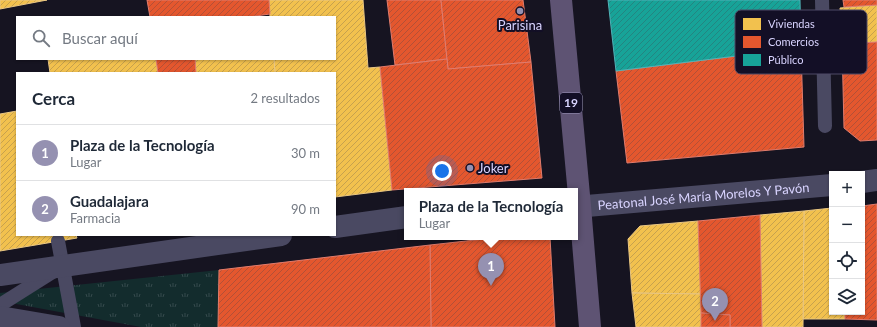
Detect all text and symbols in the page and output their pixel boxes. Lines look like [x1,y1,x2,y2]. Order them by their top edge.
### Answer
marker: Parisina [515,6,525,16]
legend [735,10,867,74]
search box [16,16,336,60]
place label: Parisina [498,17,542,33]
text: Viviendas [768,17,815,30]
icon: search [30,27,52,49]
text: Buscar aquí [62,29,138,47]
text: Comercios [768,35,819,48]
text: Público [768,53,803,66]
text: Cerca [32,88,75,109]
text: 2 resultados [250,90,320,106]
road number: 19 [560,93,582,113]
text: Plaza de la Tecnología [70,136,215,154]
text: 1 [41,145,49,161]
text: 30 m [291,145,320,161]
text: Lugar [70,154,102,170]
place label: Joker [478,160,509,176]
your location [432,161,452,181]
marker: Joker [465,163,475,173]
map controls [829,171,865,315]
button: + [829,171,865,207]
street label: Peatonal José María Morelos Y Pavón [597,179,810,213]
popup [404,188,578,240]
text: Guadalajara [70,192,149,210]
text: Plaza de la Tecnología [419,197,563,215]
text: 2 [41,201,49,217]
text: 90 m [291,201,320,217]
button: − [829,207,865,243]
text: Farmacia [70,210,121,226]
text: Lugar [419,215,450,231]
button: locate [829,243,865,279]
pin: 1 [478,253,504,286]
button: layers [829,279,865,315]
pin: 2 [702,288,728,321]

